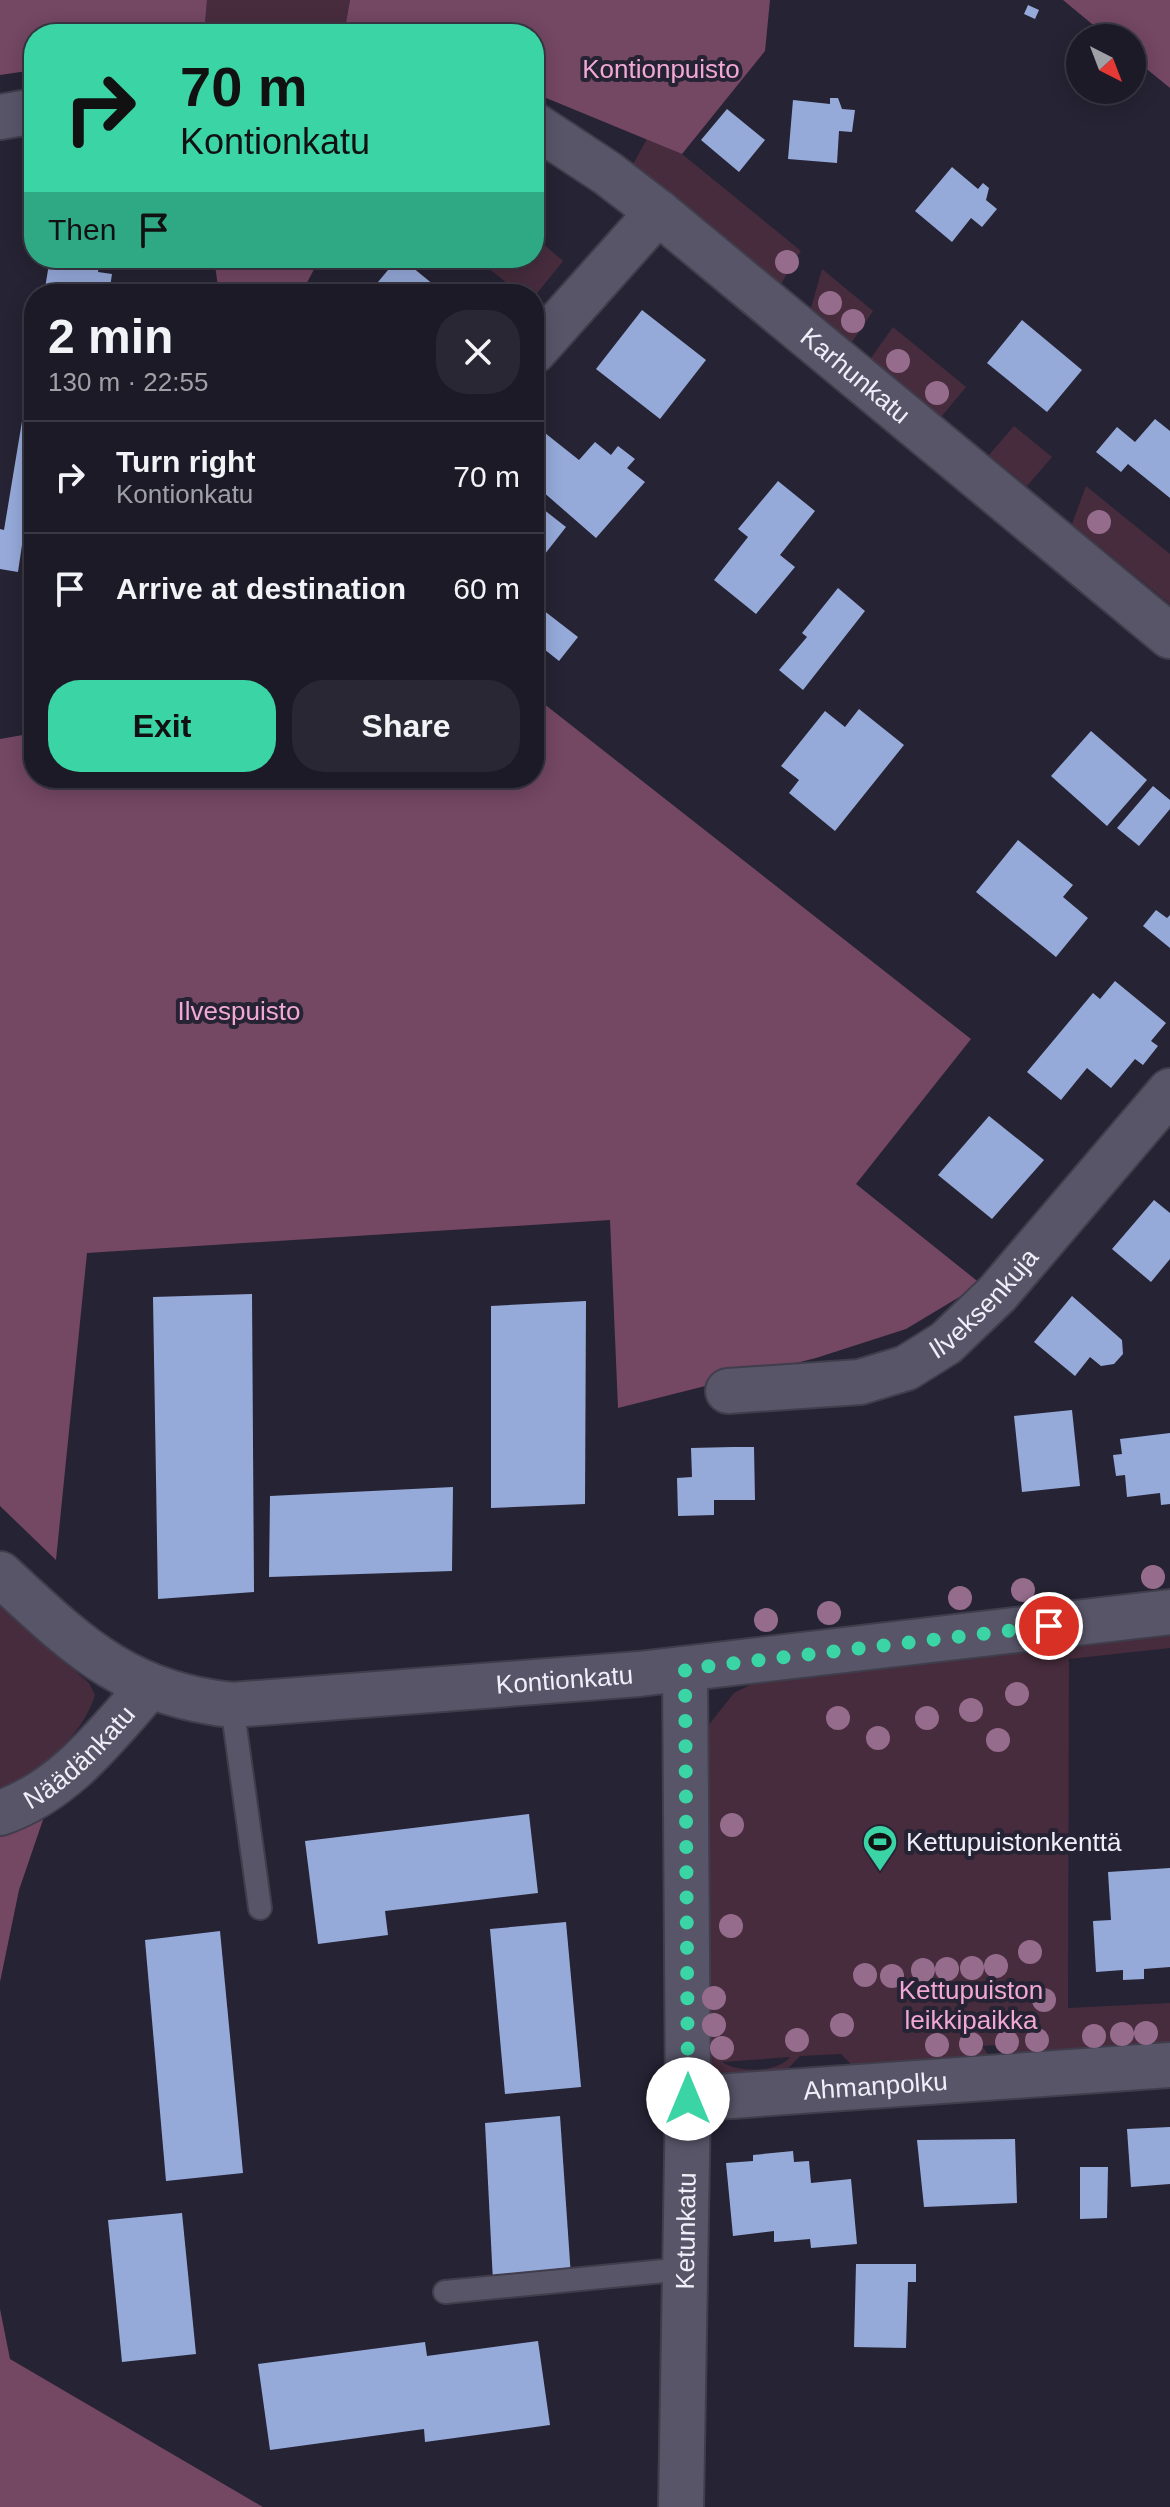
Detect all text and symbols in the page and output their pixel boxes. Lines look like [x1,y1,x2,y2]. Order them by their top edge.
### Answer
north arrow [1066,24,1146,104]
map controls [1066,24,1146,104]
park label: Kontionpuisto [582,54,740,84]
text: 70 m [180,55,308,118]
icon: right [48,56,152,160]
text: Kontionkatu [180,121,370,162]
icon: arrive [132,208,176,252]
text: Then [48,213,116,246]
text: 2 min [48,310,173,363]
button: close [436,310,520,394]
street label: Karhunkatu [795,322,916,430]
text: 130 m · 22:55 [48,367,208,397]
text: Turn right [116,445,255,478]
icon: right [48,455,92,499]
text: 70 m [453,460,520,493]
text: Kontionkatu [116,479,253,509]
icon: arrive [48,567,92,611]
text: Arrive at destination [116,572,406,605]
text: 60 m [453,572,520,605]
button: Exit [48,680,276,772]
button: Share [292,680,520,772]
park label: Ilvespuisto [178,996,300,1026]
street label: Ilveksenkuja [924,1242,1045,1365]
pin [1015,1592,1083,1660]
icon: arrive [1027,1604,1071,1648]
street label: Kontionkatu [495,1660,634,1700]
street label: Näädänkatu [18,1699,141,1815]
sports icon: Kettupuistonkenttä [861,1823,899,1873]
place label: Kettupuistonkenttä [906,1827,1122,1857]
park label: Kettupuiston leikkipaikka [899,1975,1043,2035]
position arrow [646,2057,730,2141]
street label: Ahmanpolku [802,2066,949,2106]
street label: Ketunkatu [670,2172,702,2290]

